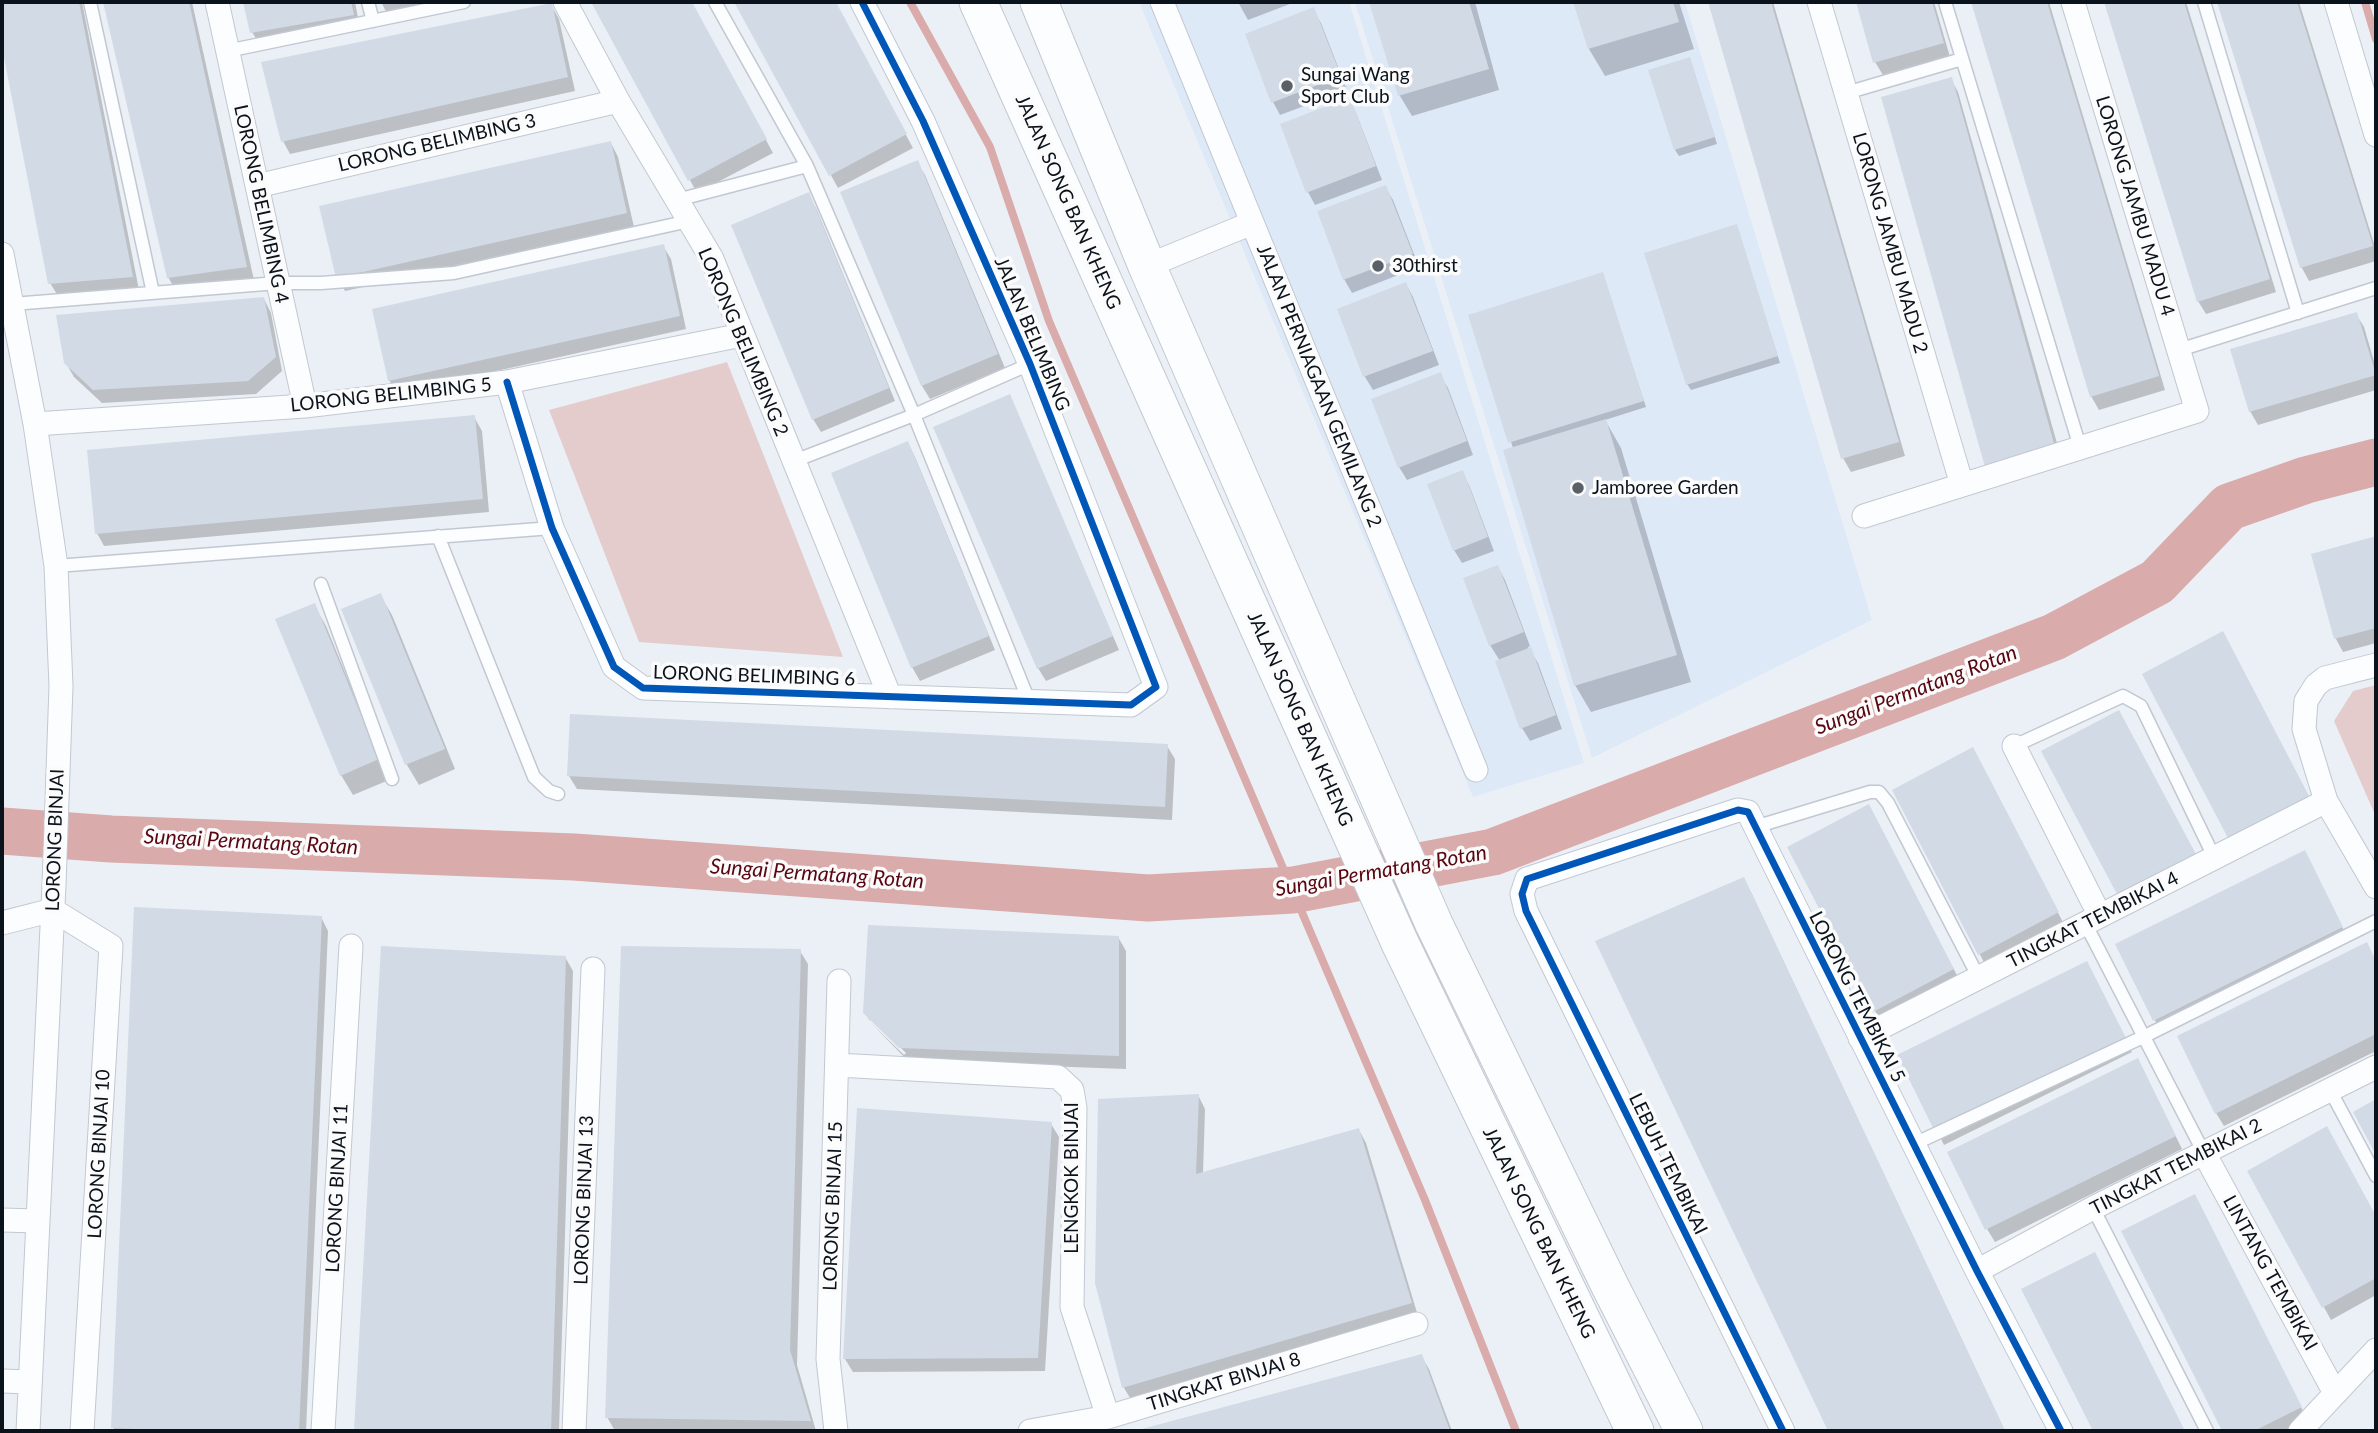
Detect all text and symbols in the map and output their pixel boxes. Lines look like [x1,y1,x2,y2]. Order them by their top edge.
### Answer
place label: Sungai Wang Sport Club [1301,64,1410,108]
marker: Sungai Wang Sport Club [1279,78,1295,94]
street label: JALAN SONG BAN KHENG [1010,91,1126,313]
street label: LORONG JAMBU MADU 4 [2091,93,2179,319]
street label: LORONG BELIMBING 4 [229,103,293,305]
street label: LORONG BELIMBING 3 [336,109,538,177]
street label: LORONG JAMBU MADU 2 [1848,130,1932,356]
street label: JALAN PERNIAGAAN GEMILANG 2 [1252,241,1386,531]
street label: LORONG BELIMBING 2 [693,244,793,440]
street label: JALAN BELIMBING [989,254,1075,414]
place label: 30thirst [1392,255,1458,277]
marker: 30thirst [1370,258,1386,274]
street label: LORONG BELIMBING 5 [289,373,493,417]
place label: Jamboree Garden [1592,477,1739,499]
marker: Jamboree Garden [1570,480,1586,496]
street label: JALAN SONG BAN KHENG [1242,608,1358,830]
water label: Sungai Permatang Rotan [1811,640,2021,740]
street label: LORONG BELIMBING 6 [652,661,856,691]
street label: LORONG BINJAI [41,768,69,912]
water label: Sungai Permatang Rotan [143,824,359,860]
water label: Sungai Permatang Rotan [1273,840,1489,902]
water label: Sungai Permatang Rotan [709,854,925,894]
street label: TINGKAT TEMBIKAI 4 [2004,867,2182,973]
street label: LORONG TEMBIKAI 5 [1804,908,1910,1086]
street label: LORONG BINJAI 10 [83,1069,115,1239]
street label: LEBUH TEMBIKAI [1624,1090,1712,1238]
street label: LENGKOK BINJAI [1061,1102,1083,1254]
street label: LORONG BINJAI 11 [321,1103,353,1273]
street label: TINGKAT TEMBIKAI 2 [2087,1114,2265,1220]
street label: LORONG BINJAI 13 [570,1115,598,1285]
street label: LORONG BINJAI 15 [819,1121,847,1291]
street label: JALAN SONG BAN KHENG [1478,1124,1600,1342]
street label: LINTANG TEMBIKAI [2218,1191,2322,1355]
street label: TINGKAT BINJAI 8 [1145,1348,1303,1416]

